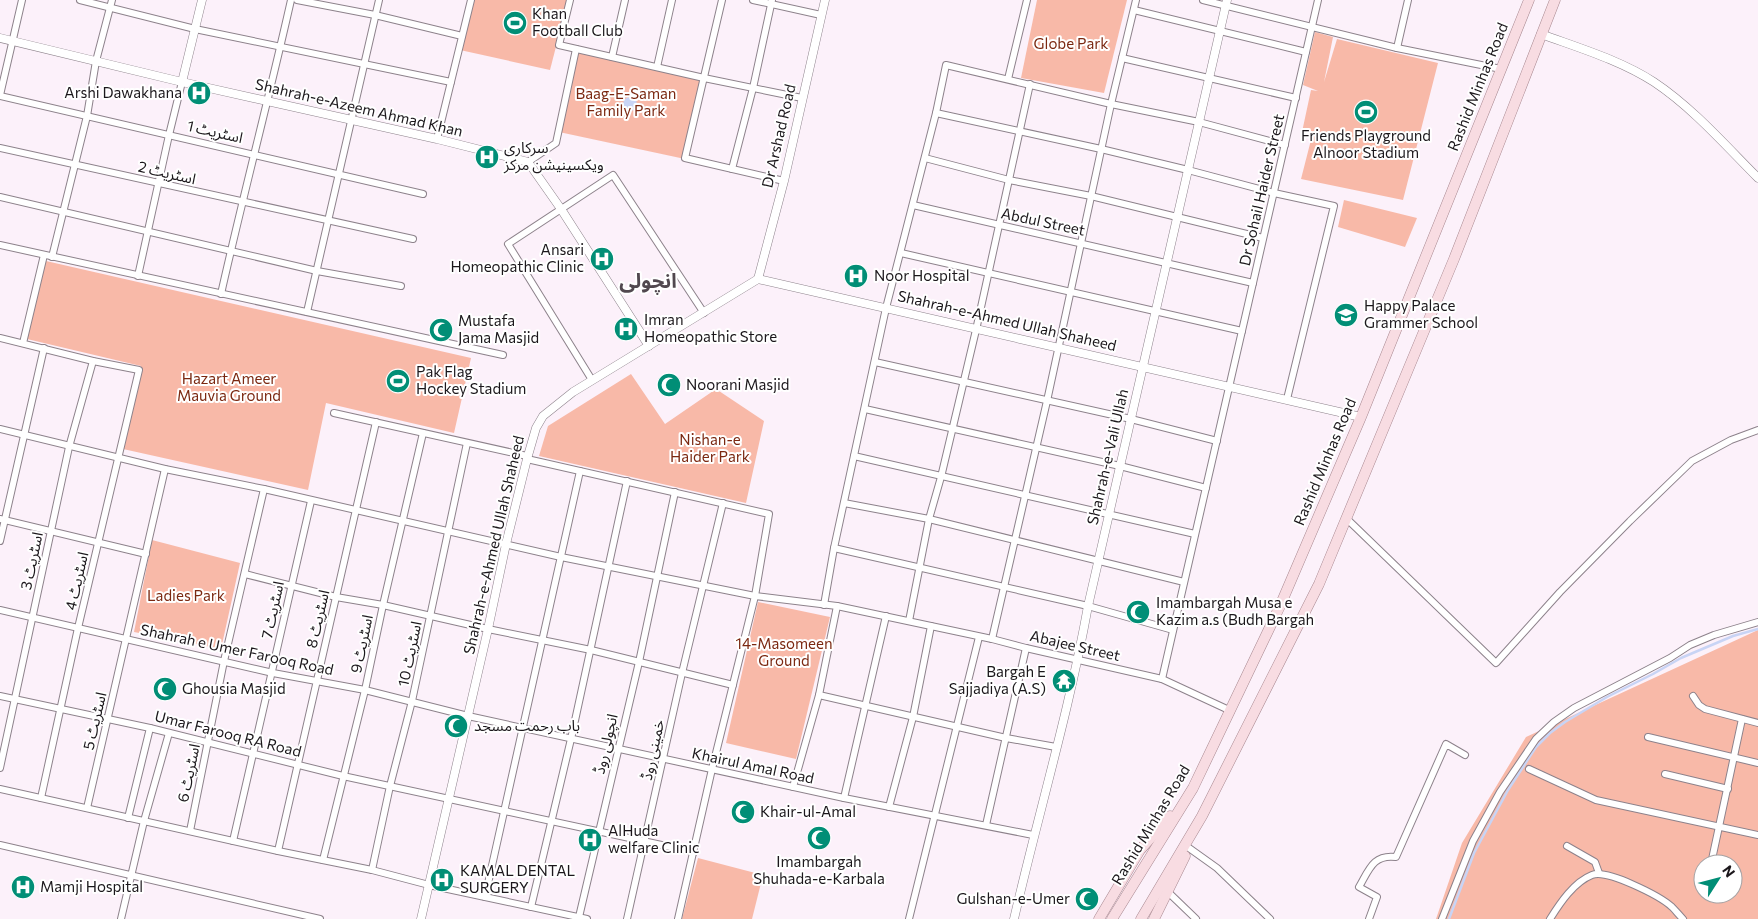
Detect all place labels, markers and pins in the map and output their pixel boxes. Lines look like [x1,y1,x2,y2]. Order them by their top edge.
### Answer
place label: Khan Football Club [532,4,623,39]
sports icon: Khan Football Club [502,10,528,36]
hospital icon: Arshi Dawakhana [186,80,212,106]
place label: Arshi Dawakhana [64,83,182,101]
sports icon: Friends Playground Alnoor Stadium [1353,99,1379,125]
place label: Friends Playground Alnoor Stadium [1301,126,1431,161]
place label: سرکاری ویکسینیشن مرکز [503,138,604,174]
hospital icon: سرکاری ویکسینیشن مرکز [474,144,500,170]
place label: Ansari Homeopathic Clinic [450,240,584,275]
hospital icon: Ansari Homeopathic Clinic [589,246,615,272]
hospital icon: Noor Hospital [843,263,869,289]
place label: Noor Hospital [874,266,970,284]
place label: Happy Palace Grammer School [1364,296,1478,331]
school or university icon: Happy Palace Grammer School [1333,302,1359,328]
place label: Imran Homeopathic Store [644,310,777,345]
place label: Mustafa Jama Masjid [458,311,539,346]
hospital icon: Imran Homeopathic Store [613,316,639,342]
mosque icon: Mustafa Jama Masjid [428,317,454,343]
place label: Pak Flag Hockey Stadium [416,362,526,397]
sports icon: Pak Flag Hockey Stadium [385,368,411,394]
mosque icon: Noorani Masjid [656,372,682,398]
place label: Noorani Masjid [686,375,789,393]
place label: Imambargah Musa e Kazim a.s (Budh Bargah [1156,593,1314,628]
mosque icon: Imambargah Musa e Kazim a.s (Budh Bargah [1125,599,1151,625]
place label: Bargah E Sajjadiya (A.S) [949,662,1046,697]
temple icon: Bargah E Sajjadiya (A.S) [1051,668,1077,694]
mosque icon: Ghousia Masjid [152,676,178,702]
place label: Ghousia Masjid [182,679,286,697]
mosque icon: باب رحمت مسجد [443,713,469,739]
place label: باب رحمت مسجد [474,716,580,735]
mosque icon: Khair-ul-Amal [730,799,756,825]
place label: Khair-ul-Amal [760,802,856,820]
place label: AlHuda welfare Clinic [608,821,699,856]
mosque icon: Imambargah Shuhada-e-Karbala [806,825,832,851]
hospital icon: AlHuda welfare Clinic [577,827,603,853]
place label: Imambargah Shuhada-e-Karbala [753,852,885,887]
place label: KAMAL DENTAL SURGERY [460,861,576,896]
hospital icon: KAMAL DENTAL SURGERY [429,867,455,893]
hospital icon: Mamji Hospital [10,874,36,900]
place label: Mamji Hospital [40,877,143,895]
mosque icon: Gulshan-e-Umer [1074,886,1100,912]
place label: Gulshan-e-Umer [956,889,1070,907]

